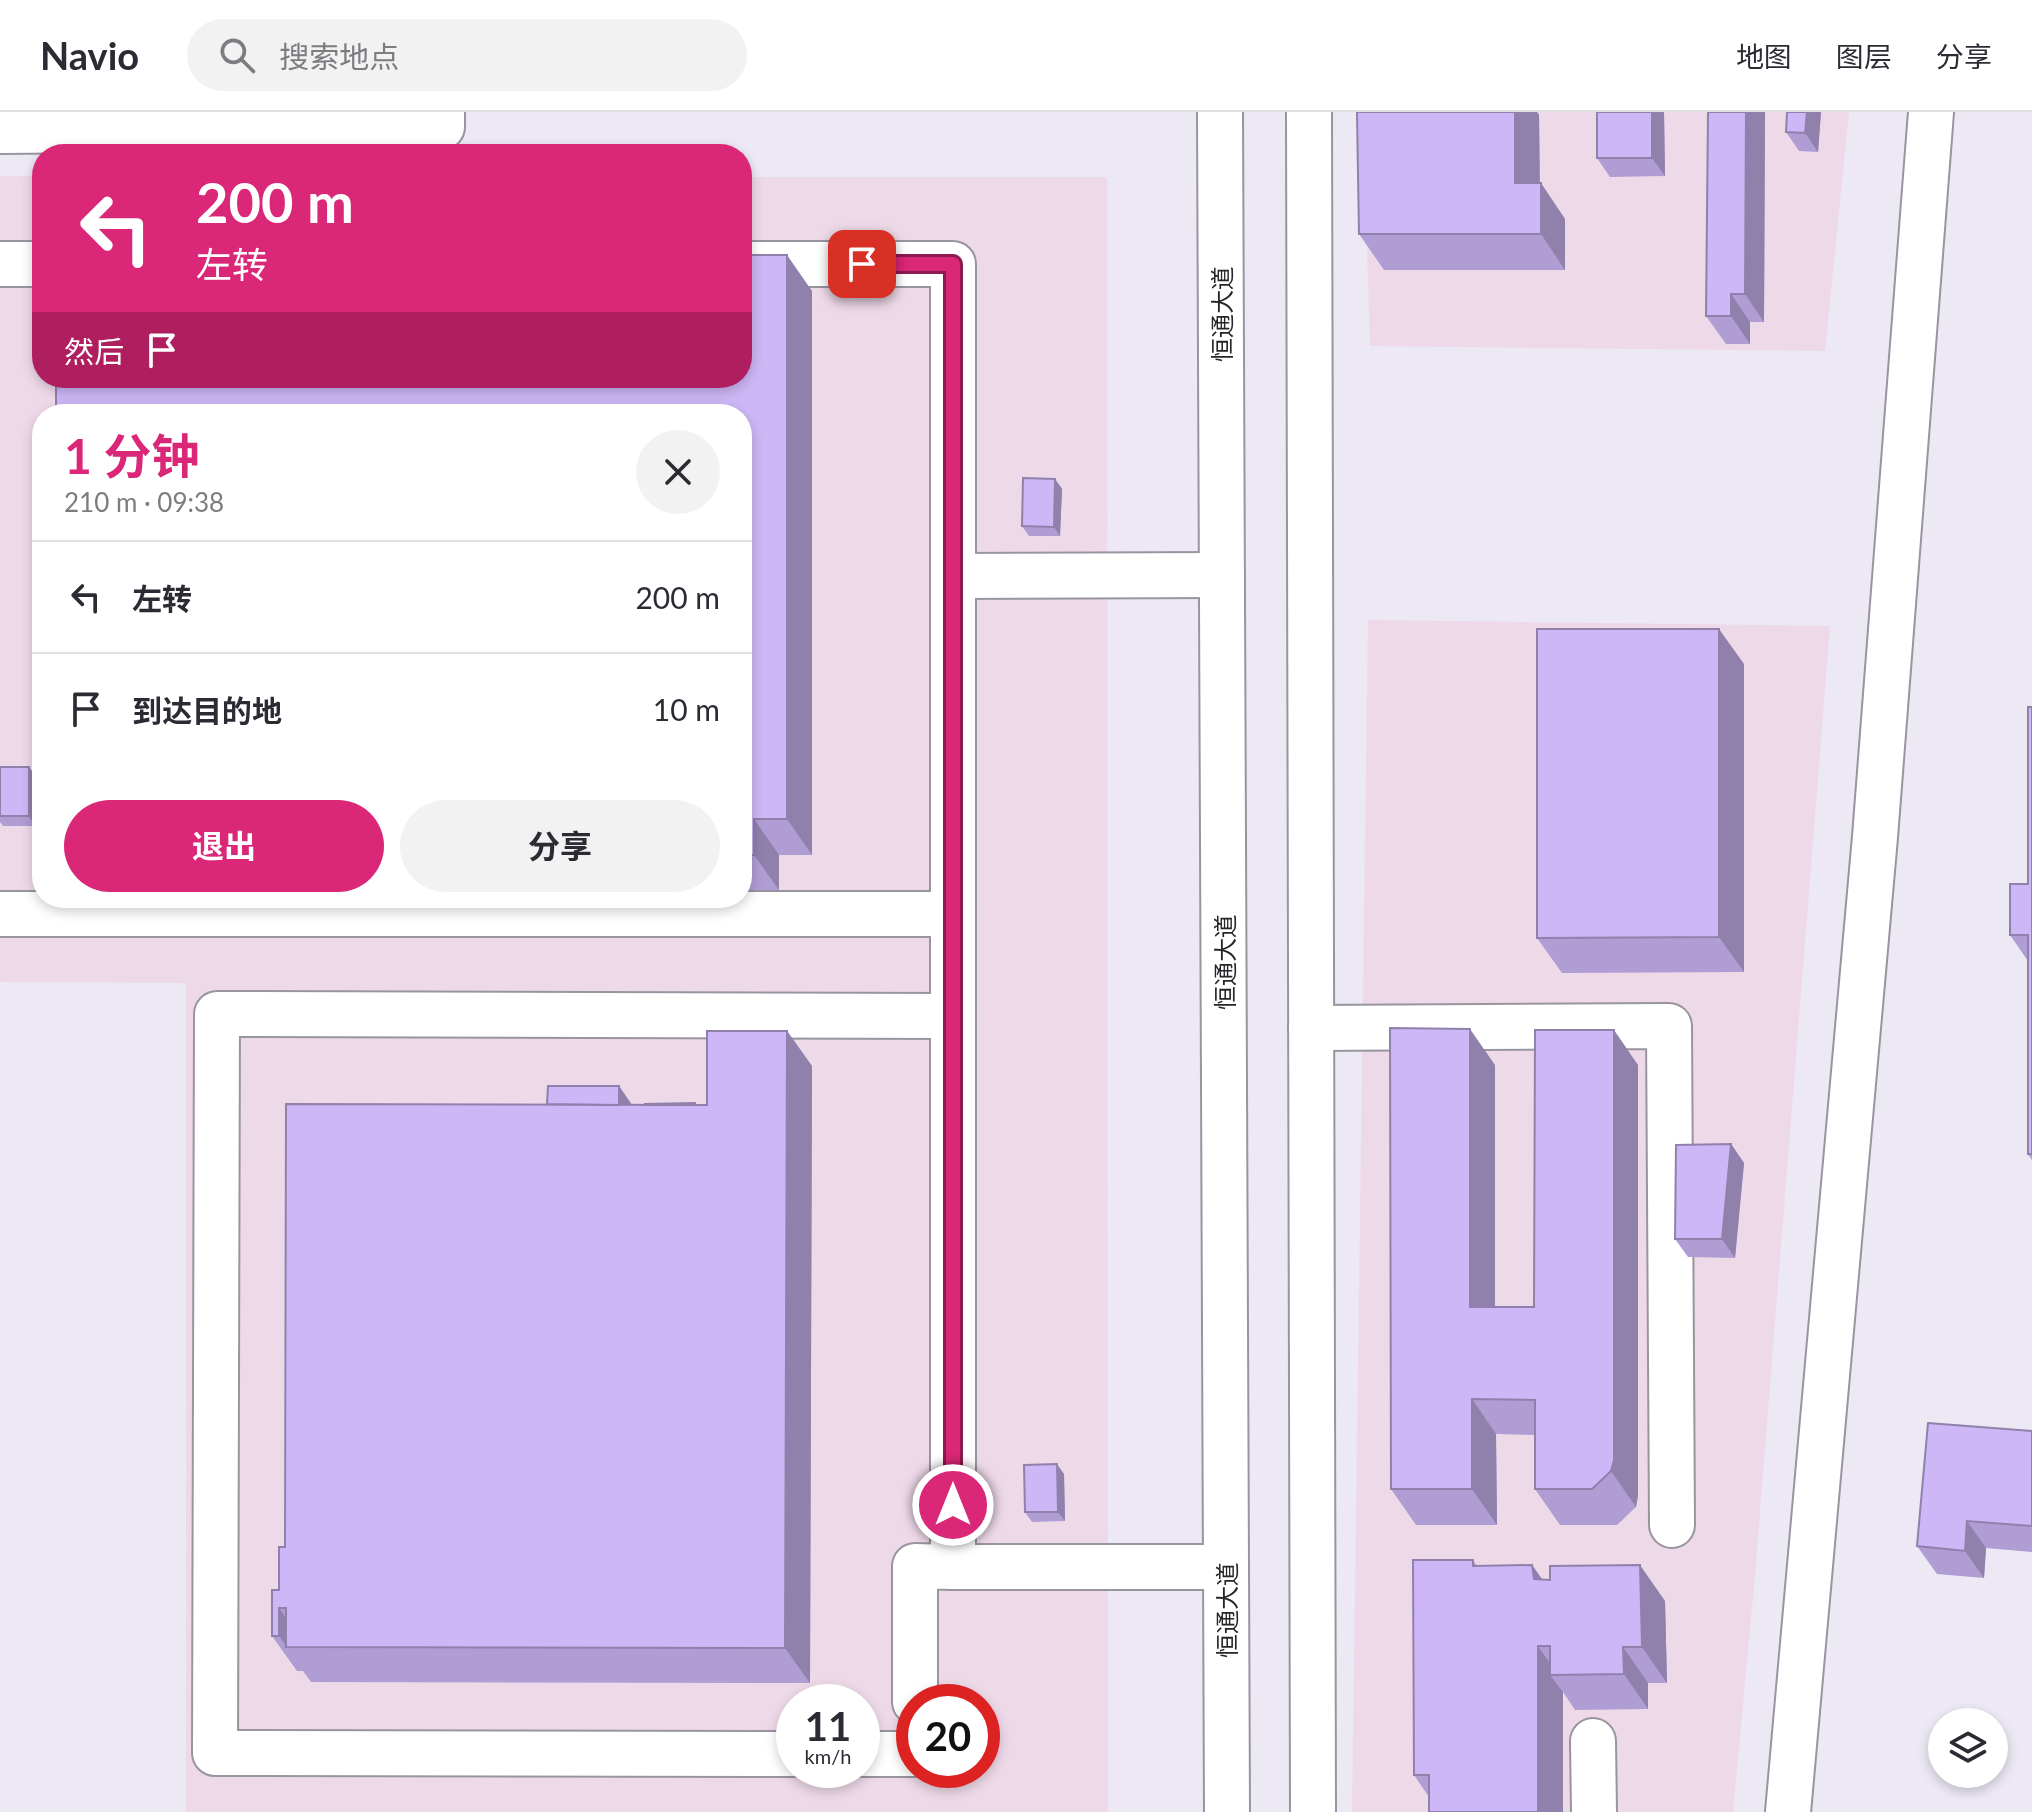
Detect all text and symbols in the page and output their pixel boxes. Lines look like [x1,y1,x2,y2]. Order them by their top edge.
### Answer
search box [187,19,747,91]
text: Navio [40,32,139,78]
icon: search [215,33,259,77]
text: 搜索地点 [279,38,399,74]
text: 地图 [1736,39,1792,73]
text: 图层 [1836,39,1892,73]
text: 分享 [1936,39,1992,73]
text: 200 m [196,168,354,235]
icon: left [64,176,168,280]
pin [828,230,896,298]
text: 左转 [196,242,268,286]
icon: arrive [840,242,884,286]
street label: 恒通大道 [1207,266,1236,362]
icon: arrive [140,328,184,372]
text: 然后 [64,333,124,369]
text: 1 分钟 [64,427,200,484]
button: close [636,430,720,514]
text: 210 m · 09:38 [64,486,224,518]
icon: left [64,575,108,619]
text: 200 m [635,579,720,615]
text: 左转 [132,580,192,616]
icon: arrive [64,687,108,731]
text: 10 m [653,691,720,727]
text: 到达目的地 [132,692,282,728]
button: 退出 [64,800,384,892]
button: 分享 [400,800,720,892]
street label: 恒通大道 [1210,914,1239,1010]
position arrow [911,1463,995,1547]
street label: 恒通大道 [1212,1562,1241,1658]
speed limit sign: 20 [896,1684,1000,1788]
text: 11 [805,1702,851,1750]
map controls [1928,1708,2008,1788]
button: layers [1928,1708,2008,1788]
text: km/h [805,1744,851,1768]

